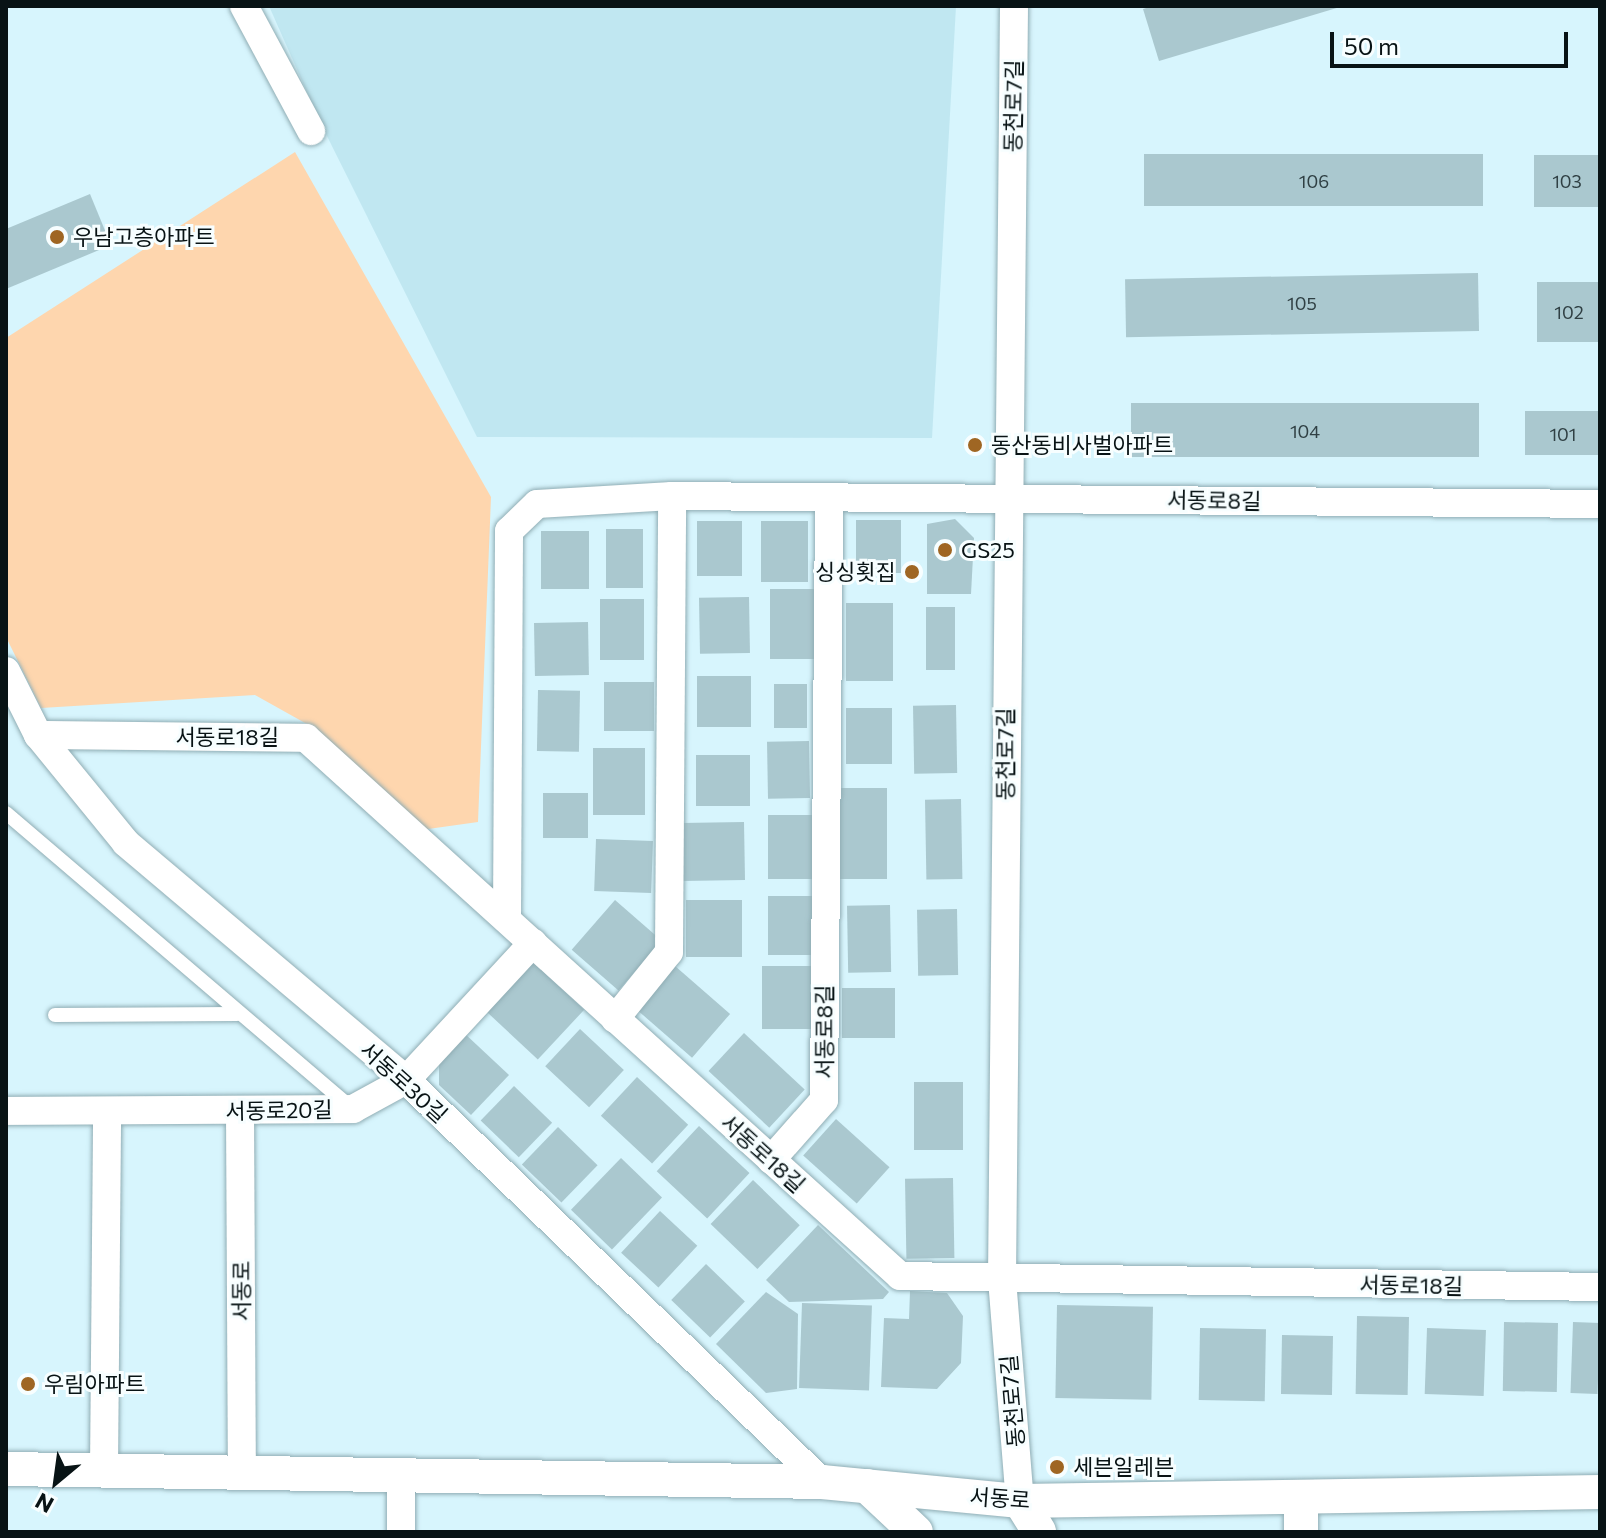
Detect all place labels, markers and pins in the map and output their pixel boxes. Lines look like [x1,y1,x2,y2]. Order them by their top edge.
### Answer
place label: 우남고층아파트 [73,224,215,250]
marker: 우남고층아파트 [48,228,66,246]
place label: 동산동비사벌아파트 [991,432,1173,458]
marker: 동산동비사벌아파트 [966,436,984,454]
place label: GS25 [961,537,1015,563]
marker: GS25 [936,541,954,559]
place label: 싱싱횟집 [815,559,896,585]
marker: 싱싱횟집 [903,563,921,581]
place label: 우림아파트 [44,1371,145,1397]
marker: 우림아파트 [19,1375,37,1393]
place label: 세븐일레븐 [1073,1454,1174,1480]
marker: 세븐일레븐 [1048,1458,1066,1476]

